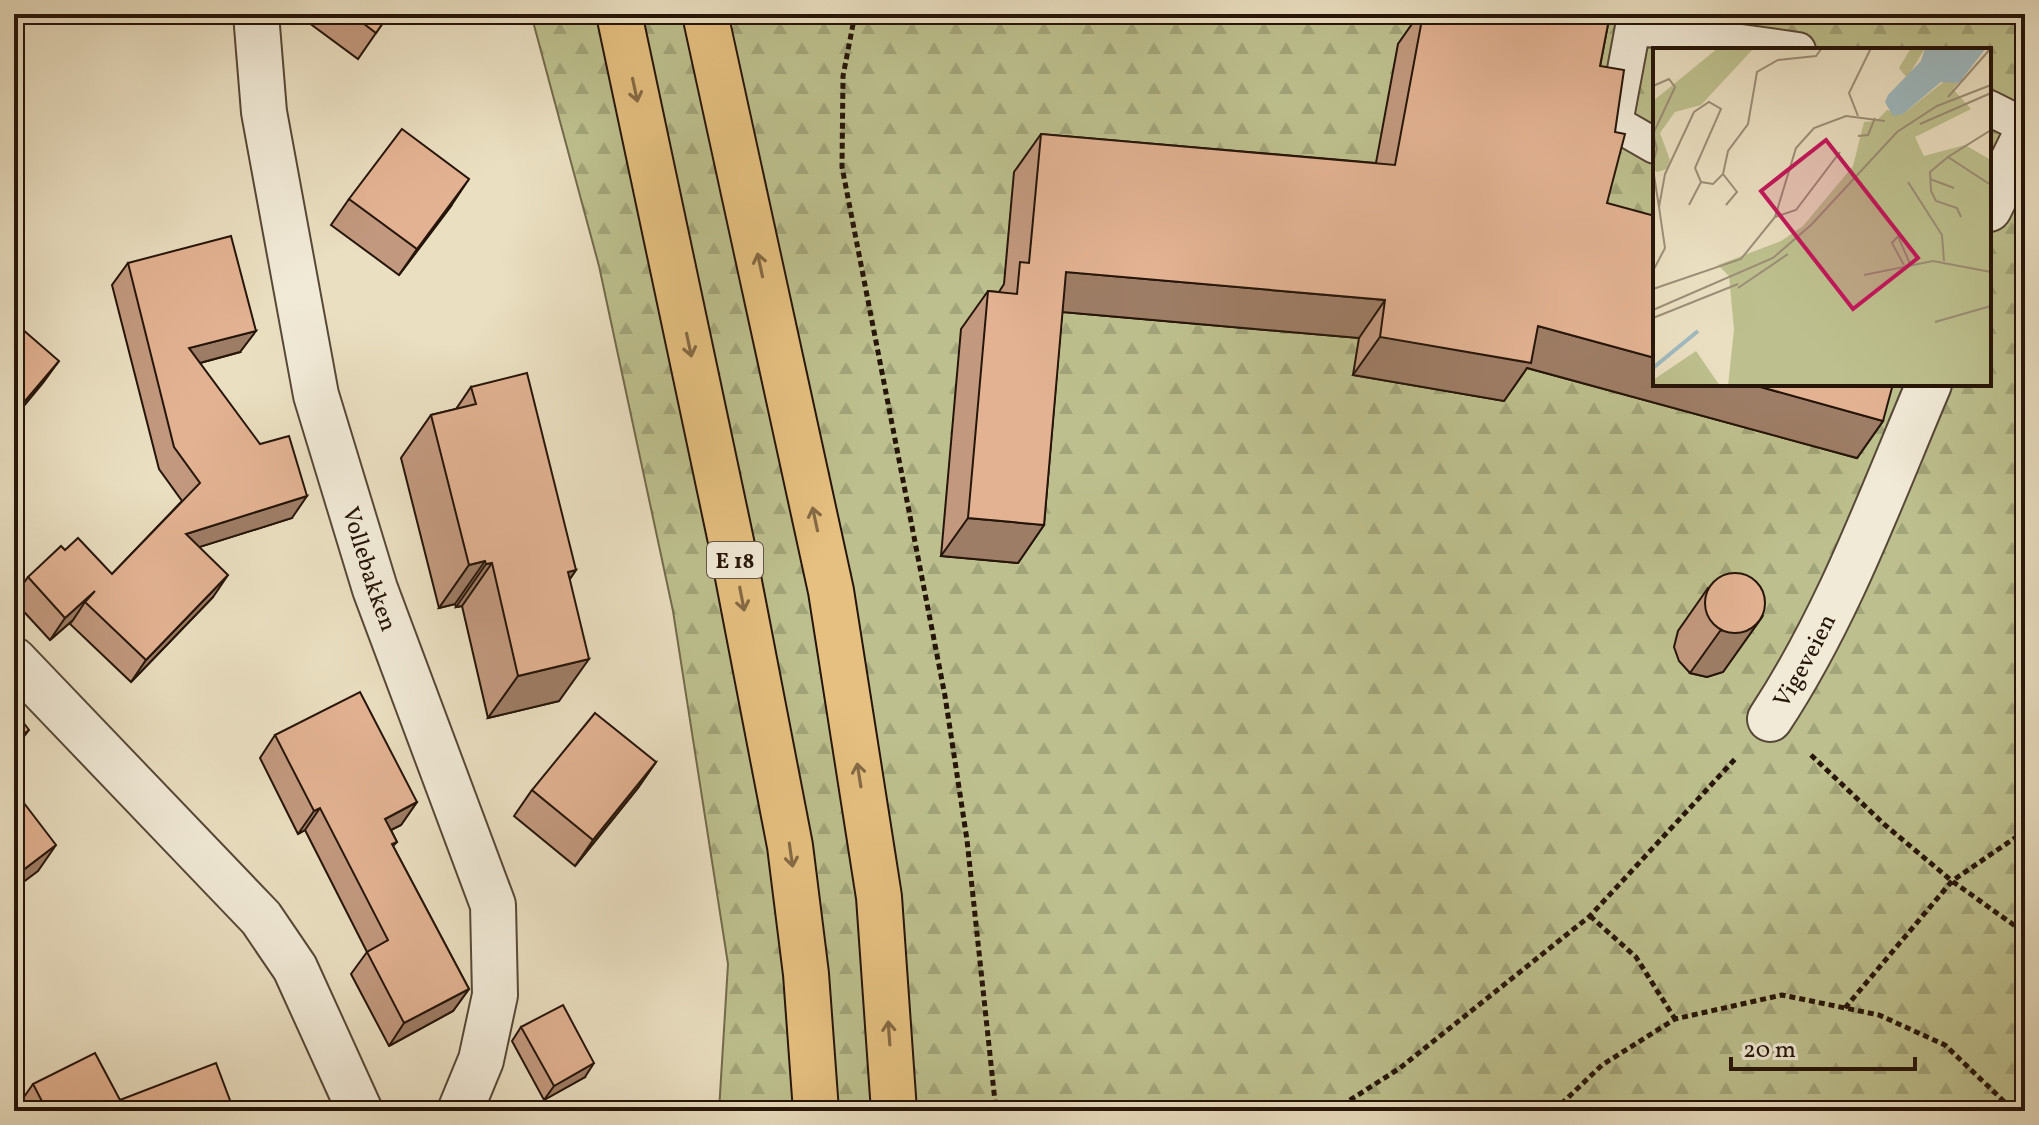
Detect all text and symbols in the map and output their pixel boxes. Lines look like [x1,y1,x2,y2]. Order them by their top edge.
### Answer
inset map [1653,48,1991,386]
one-way arrow [628,77,643,103]
one-way arrow [751,253,766,278]
one-way arrow [682,331,697,357]
street label: Vollebakken [332,503,404,637]
one-way arrow [807,507,822,532]
road number: E 18 [707,542,763,578]
one-way arrow [736,586,751,611]
street label: Vigeveien [1766,609,1846,715]
one-way arrow [851,763,866,788]
one-way arrow [784,841,799,867]
one-way arrow [881,1020,896,1047]
scale bar [1731,1021,1915,1071]
text: 20 m [1743,1034,1796,1068]

